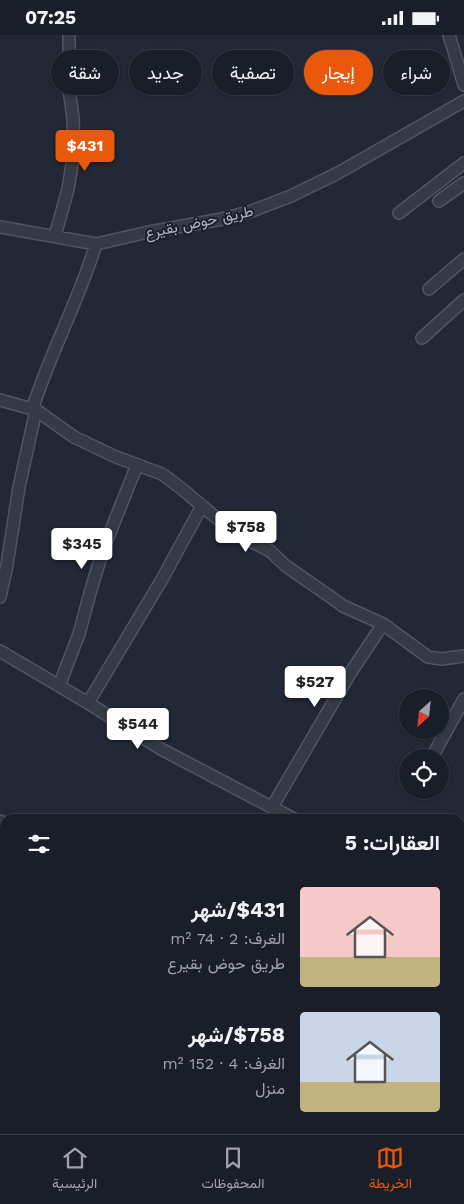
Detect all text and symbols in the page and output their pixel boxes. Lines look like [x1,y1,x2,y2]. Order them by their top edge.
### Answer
text: 07:25 [25,6,76,29]
chip: شقة [51,50,119,95]
chip: جديد [129,50,202,95]
chip: تصفية [212,50,294,95]
chip: إيجار [304,50,373,95]
chip: شراء [383,50,450,95]
pin: $431 [55,129,115,172]
text: $431 [67,136,103,155]
street label: طريق حوض بقيرع [143,202,255,244]
pin: $758 [216,511,276,553]
text: $758 [226,517,266,536]
pin: $345 [52,527,112,570]
text: $345 [62,534,102,553]
pin: $527 [285,665,345,708]
text: $527 [296,672,334,691]
north arrow [399,689,449,739]
map controls [399,689,449,799]
pin: $544 [108,707,168,750]
text: $544 [118,714,158,733]
button: locate [399,749,449,799]
icon: filters [25,830,53,858]
text: العقارات: 5 [345,830,440,855]
text: $431/شهر [191,897,285,922]
icon: home [340,907,400,967]
text: الغرف: 2 · 74 m² [170,929,285,948]
text: طريق حوض بقيرع [167,954,285,973]
text: $758/شهر [188,1022,285,1047]
icon: home [340,1032,400,1092]
text: الغرف: 4 · 152 m² [163,1054,285,1073]
text: منزل [255,1079,285,1098]
tab: الرئيسية [52,1144,97,1196]
tab: المحفوظات [201,1144,265,1196]
tab: الخريطة [369,1144,412,1196]

